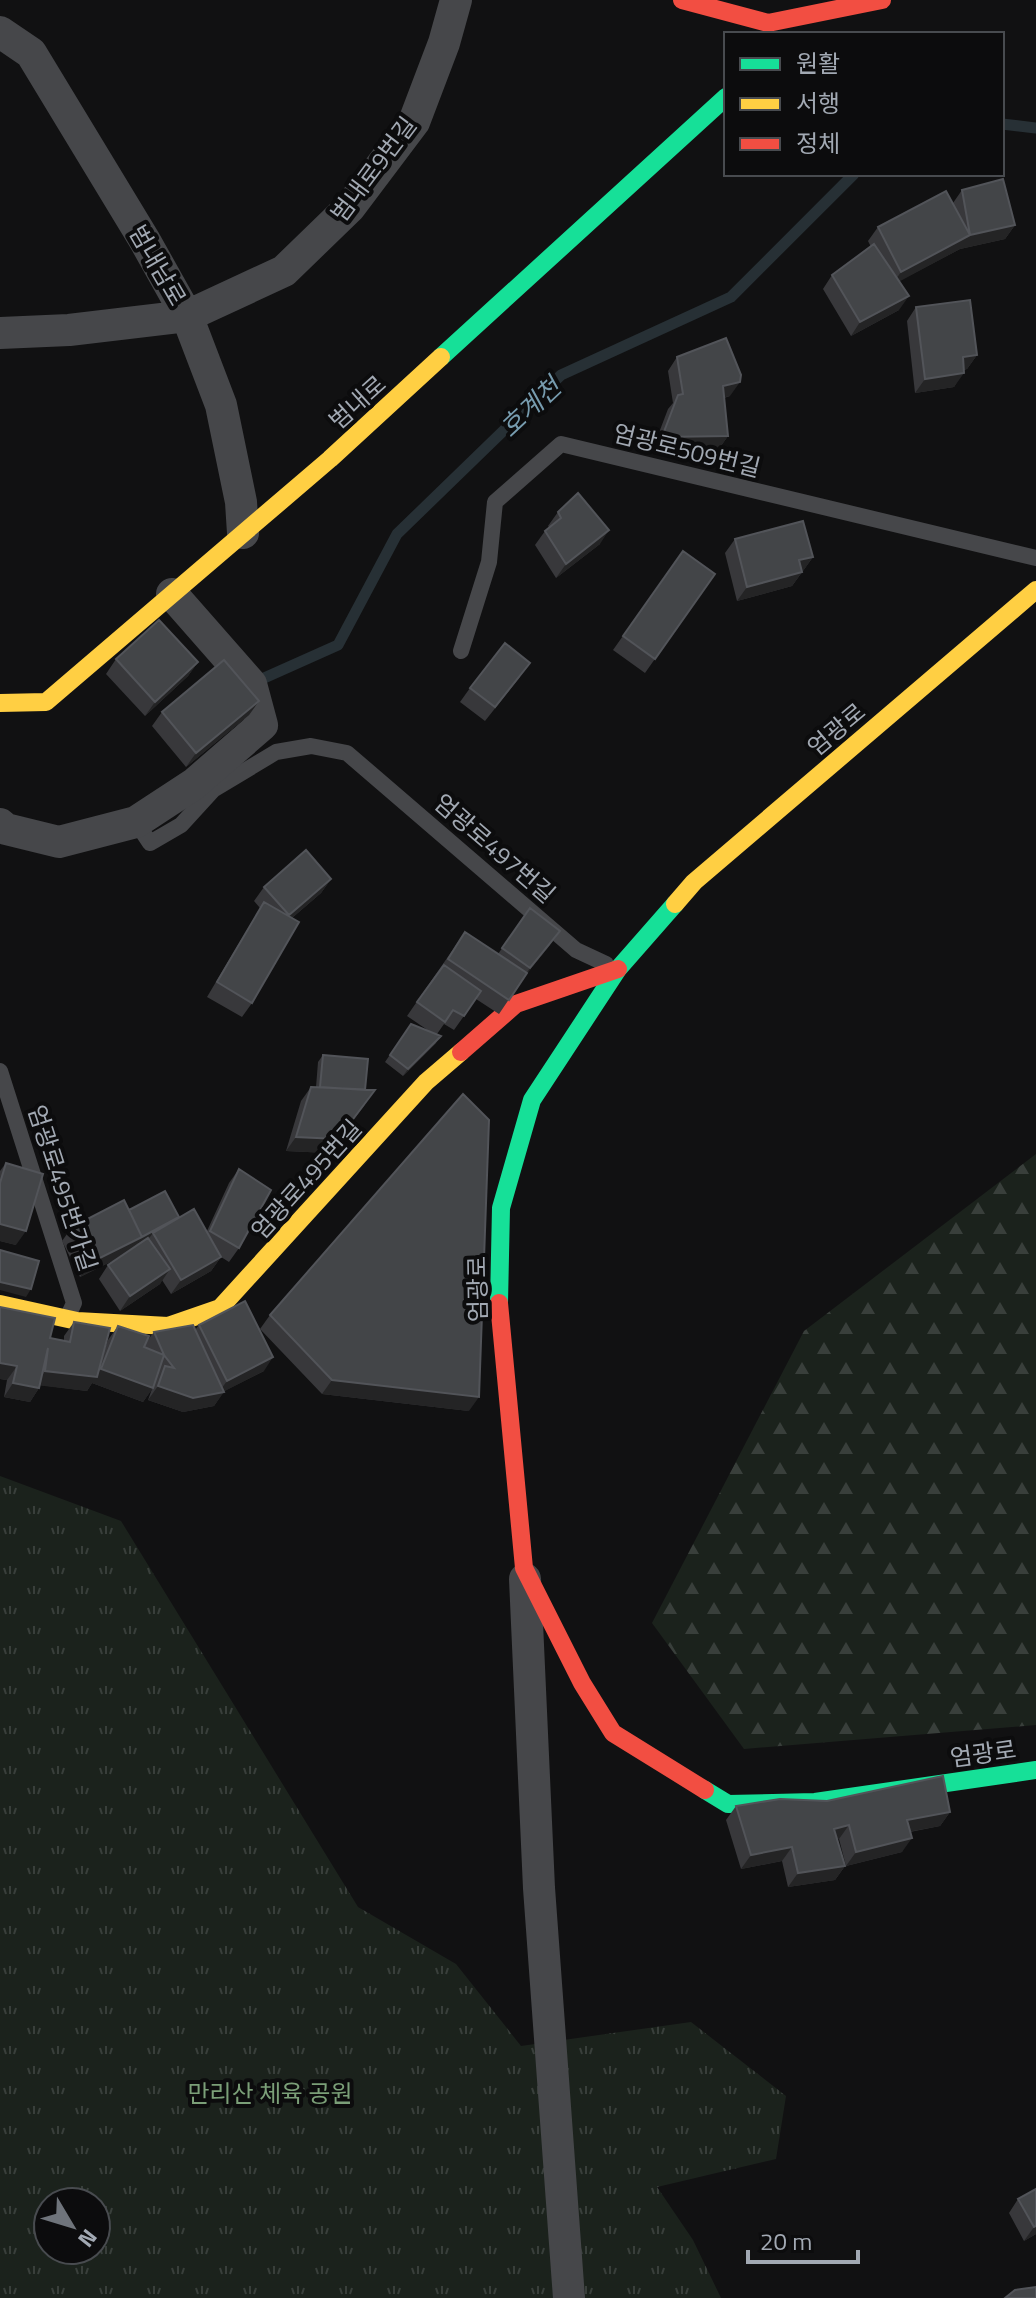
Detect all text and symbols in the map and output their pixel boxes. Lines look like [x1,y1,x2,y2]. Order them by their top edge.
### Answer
legend [724,32,1004,176]
text: 원활 [796,45,840,81]
text: 서행 [796,85,840,121]
street label: 범내로9번길 [321,109,425,229]
text: 정체 [796,125,840,161]
street label: 범내남로 [120,218,196,312]
street label: 범내로 [320,366,394,438]
water label: 호계천 [490,366,572,446]
street label: 엄광로509번길 [610,414,764,486]
street label: 엄광로 [799,694,873,764]
street label: 엄광로497번길 [426,785,564,911]
street label: 엄광로495번가길 [19,1100,107,1276]
street label: 엄광로495번길 [242,1111,370,1247]
street label: 엄광로 [458,1256,496,1322]
street label: 엄광로 [948,1731,1018,1775]
park label: 만리산 체육 공원 [187,2075,353,2111]
north arrow [32,2186,112,2266]
scale bar [748,2214,858,2264]
text: N [70,2222,106,2255]
text: 20 m [760,2223,812,2259]

